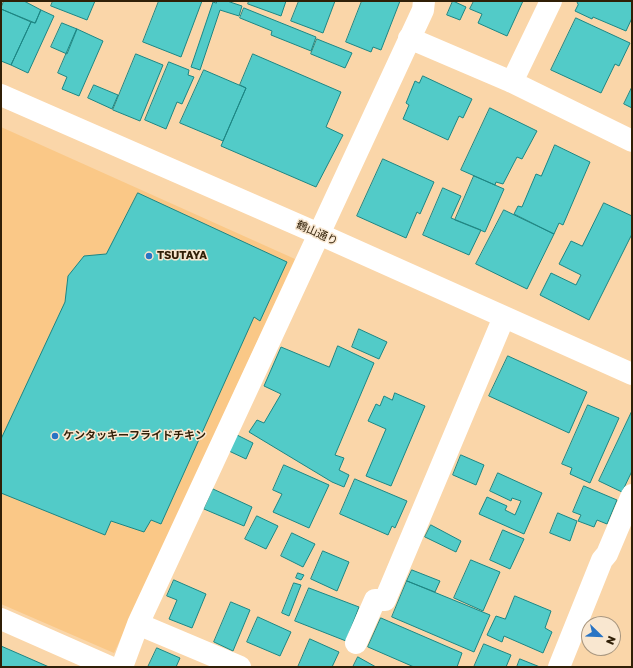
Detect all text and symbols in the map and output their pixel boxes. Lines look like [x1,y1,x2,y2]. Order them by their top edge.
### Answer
street label: 鶴山通り [294,218,340,248]
place label: TSUTAYA [157,249,207,263]
marker: TSUTAYA [144,251,154,261]
place label: ケンタッキーフライドチキン [63,429,206,443]
marker: ケンタッキーフライドチキン [50,431,60,441]
north arrow [581,616,621,656]
text: N [604,634,619,647]

